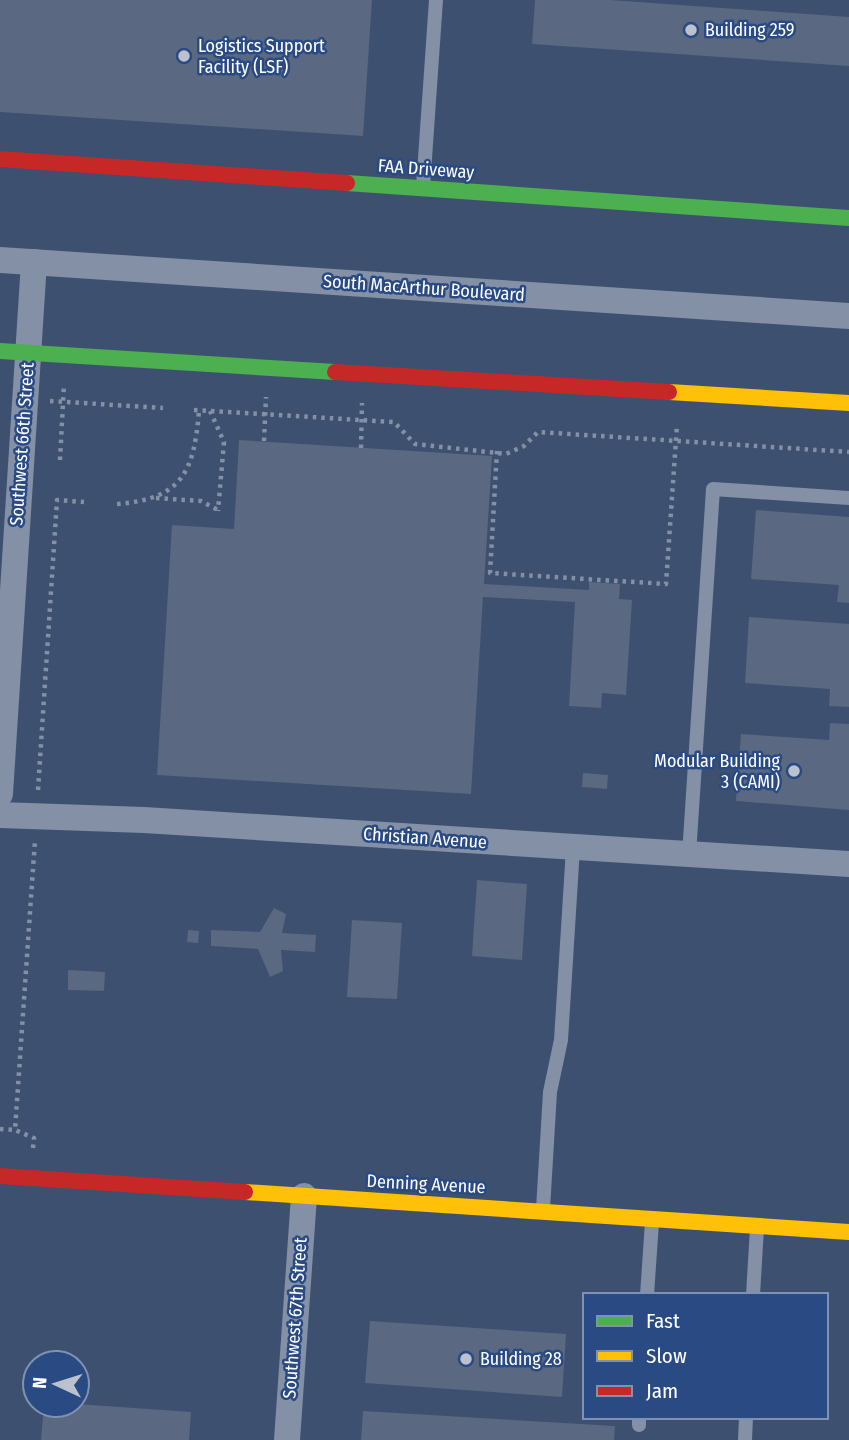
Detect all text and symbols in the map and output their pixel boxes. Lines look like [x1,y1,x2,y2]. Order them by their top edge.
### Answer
place label: Building 259 [705,19,795,41]
marker: Building 259 [683,22,699,38]
place label: Logistics Support Facility (LSF) [198,35,325,78]
marker: Logistics Support Facility (LSF) [176,48,192,64]
street label: FAA Driveway [377,155,475,183]
street label: South MacArthur Boulevard [322,270,526,306]
street label: Southwest 66th Street [5,362,39,526]
place label: Modular Building 3 (CAMI) [654,750,781,793]
marker: Modular Building 3 (CAMI) [786,763,802,779]
street label: Christian Avenue [362,823,488,853]
street label: Denning Avenue [366,1170,486,1198]
street label: Southwest 67th Street [278,1237,312,1399]
legend [583,1293,828,1419]
text: Fast [646,1308,680,1334]
text: Slow [646,1343,687,1369]
place label: Building 28 [480,1348,562,1370]
north arrow [21,1349,91,1419]
marker: Building 28 [458,1351,474,1367]
text: N [28,1376,51,1389]
text: Jam [646,1378,678,1404]

